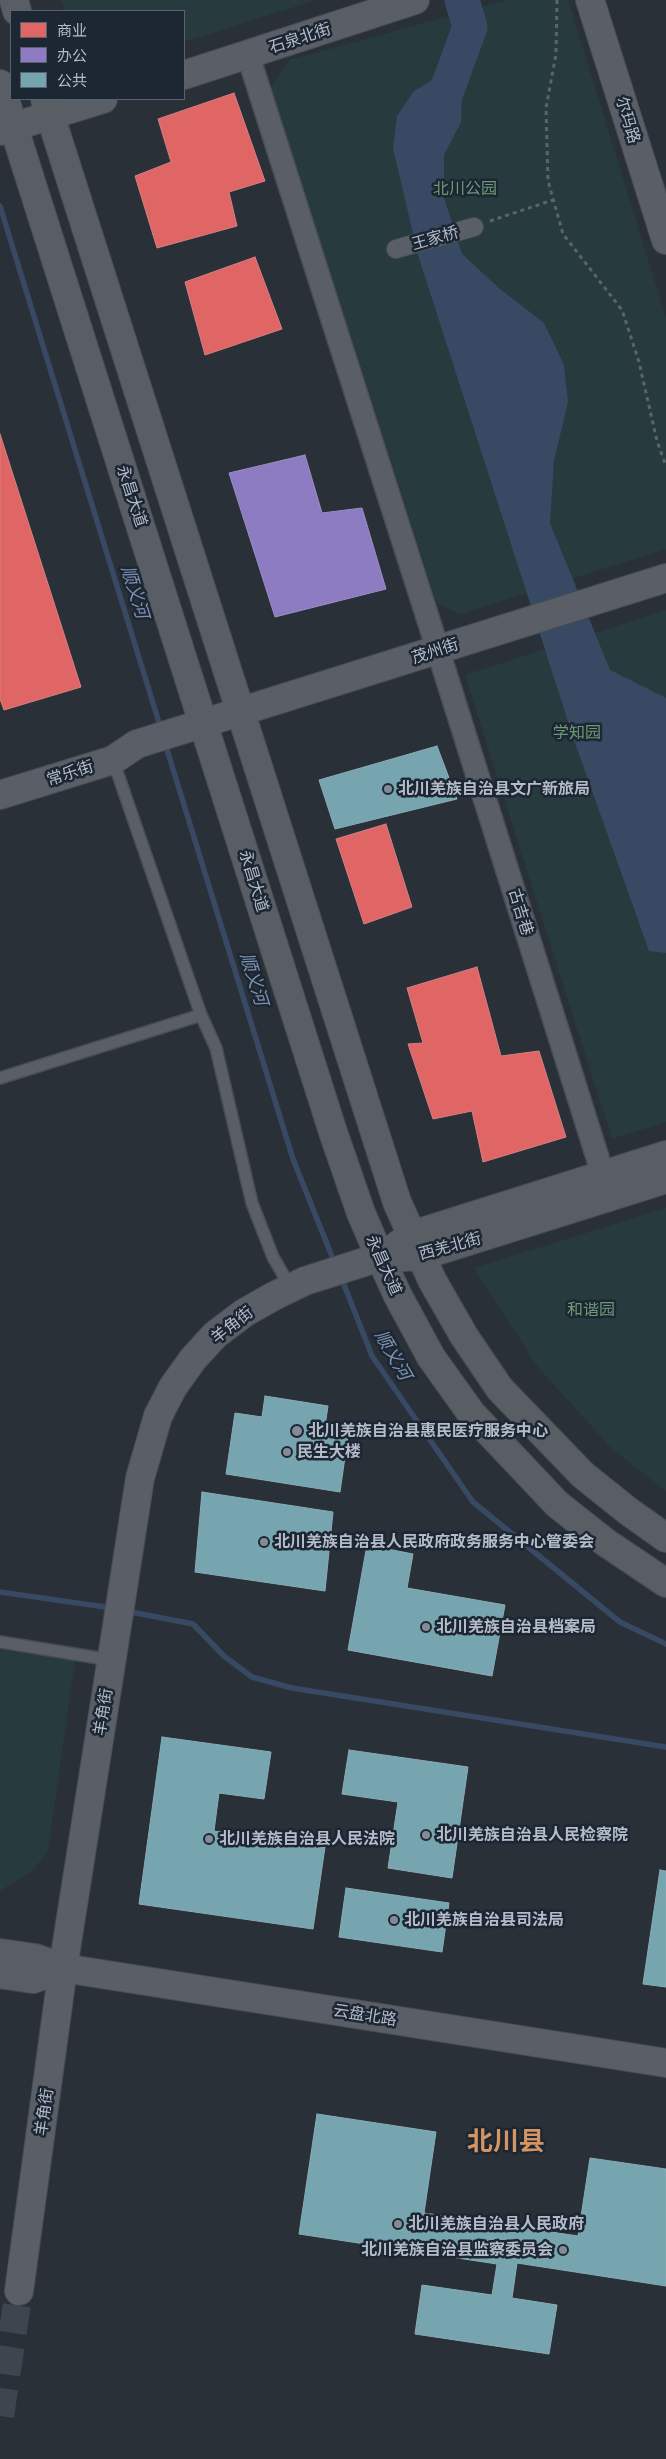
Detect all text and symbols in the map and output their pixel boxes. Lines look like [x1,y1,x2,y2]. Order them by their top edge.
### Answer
legend [10,10,185,100]
street label: 石泉北街 [267,19,333,57]
text: 商业 [57,21,87,39]
text: 办公 [57,46,87,64]
text: 公共 [57,71,87,89]
street label: 尔玛路 [612,94,644,146]
park label: 北川公园 [433,179,497,199]
street label: 王家桥 [409,222,461,254]
street label: 永昌大道 [113,463,151,529]
water label: 顺义河 [117,563,153,621]
street label: 茂州街 [409,634,461,668]
park label: 学知园 [553,723,601,743]
street label: 常乐街 [44,756,96,790]
place label: 北川羌族自治县文广新旅局 [398,779,590,799]
marker: 北川羌族自治县文广新旅局 [382,783,394,795]
street label: 永昌大道 [235,848,273,914]
street label: 古吉巷 [505,886,537,938]
water label: 顺义河 [236,950,272,1008]
street label: 西羌北街 [417,1228,483,1264]
street label: 永昌大道 [362,1232,406,1298]
park label: 和谐园 [567,1300,615,1320]
street label: 羊角街 [207,1303,257,1347]
water label: 顺义河 [370,1326,416,1384]
place label: 北川羌族自治县惠民医疗服务中心 [308,1421,548,1441]
marker: 北川羌族自治县惠民医疗服务中心 [290,1424,304,1438]
place label: 民生大楼 [297,1442,361,1462]
marker: 民生大楼 [281,1446,293,1458]
place label: 北川羌族自治县人民政府政务服务中心管委会 [274,1532,594,1552]
marker: 北川羌族自治县人民政府政务服务中心管委会 [258,1536,270,1548]
place label: 北川羌族自治县档案局 [436,1617,596,1637]
marker: 北川羌族自治县档案局 [420,1621,432,1633]
street label: 羊角街 [90,1687,116,1737]
place label: 北川羌族自治县人民检察院 [436,1825,628,1845]
place label: 北川羌族自治县人民法院 [219,1829,395,1849]
marker: 北川羌族自治县人民检察院 [420,1829,432,1841]
marker: 北川羌族自治县人民法院 [203,1833,215,1845]
place label: 北川羌族自治县司法局 [404,1910,564,1930]
marker: 北川羌族自治县司法局 [388,1914,400,1926]
street label: 云盘北路 [332,2001,398,2029]
street label: 羊角街 [31,2087,57,2137]
district label: 北川县 [467,2125,545,2157]
place label: 北川羌族自治县人民政府 [408,2214,584,2234]
marker: 北川羌族自治县人民政府 [392,2218,404,2230]
place label: 北川羌族自治县监察委员会 [361,2240,553,2260]
marker: 北川羌族自治县监察委员会 [557,2244,569,2256]

